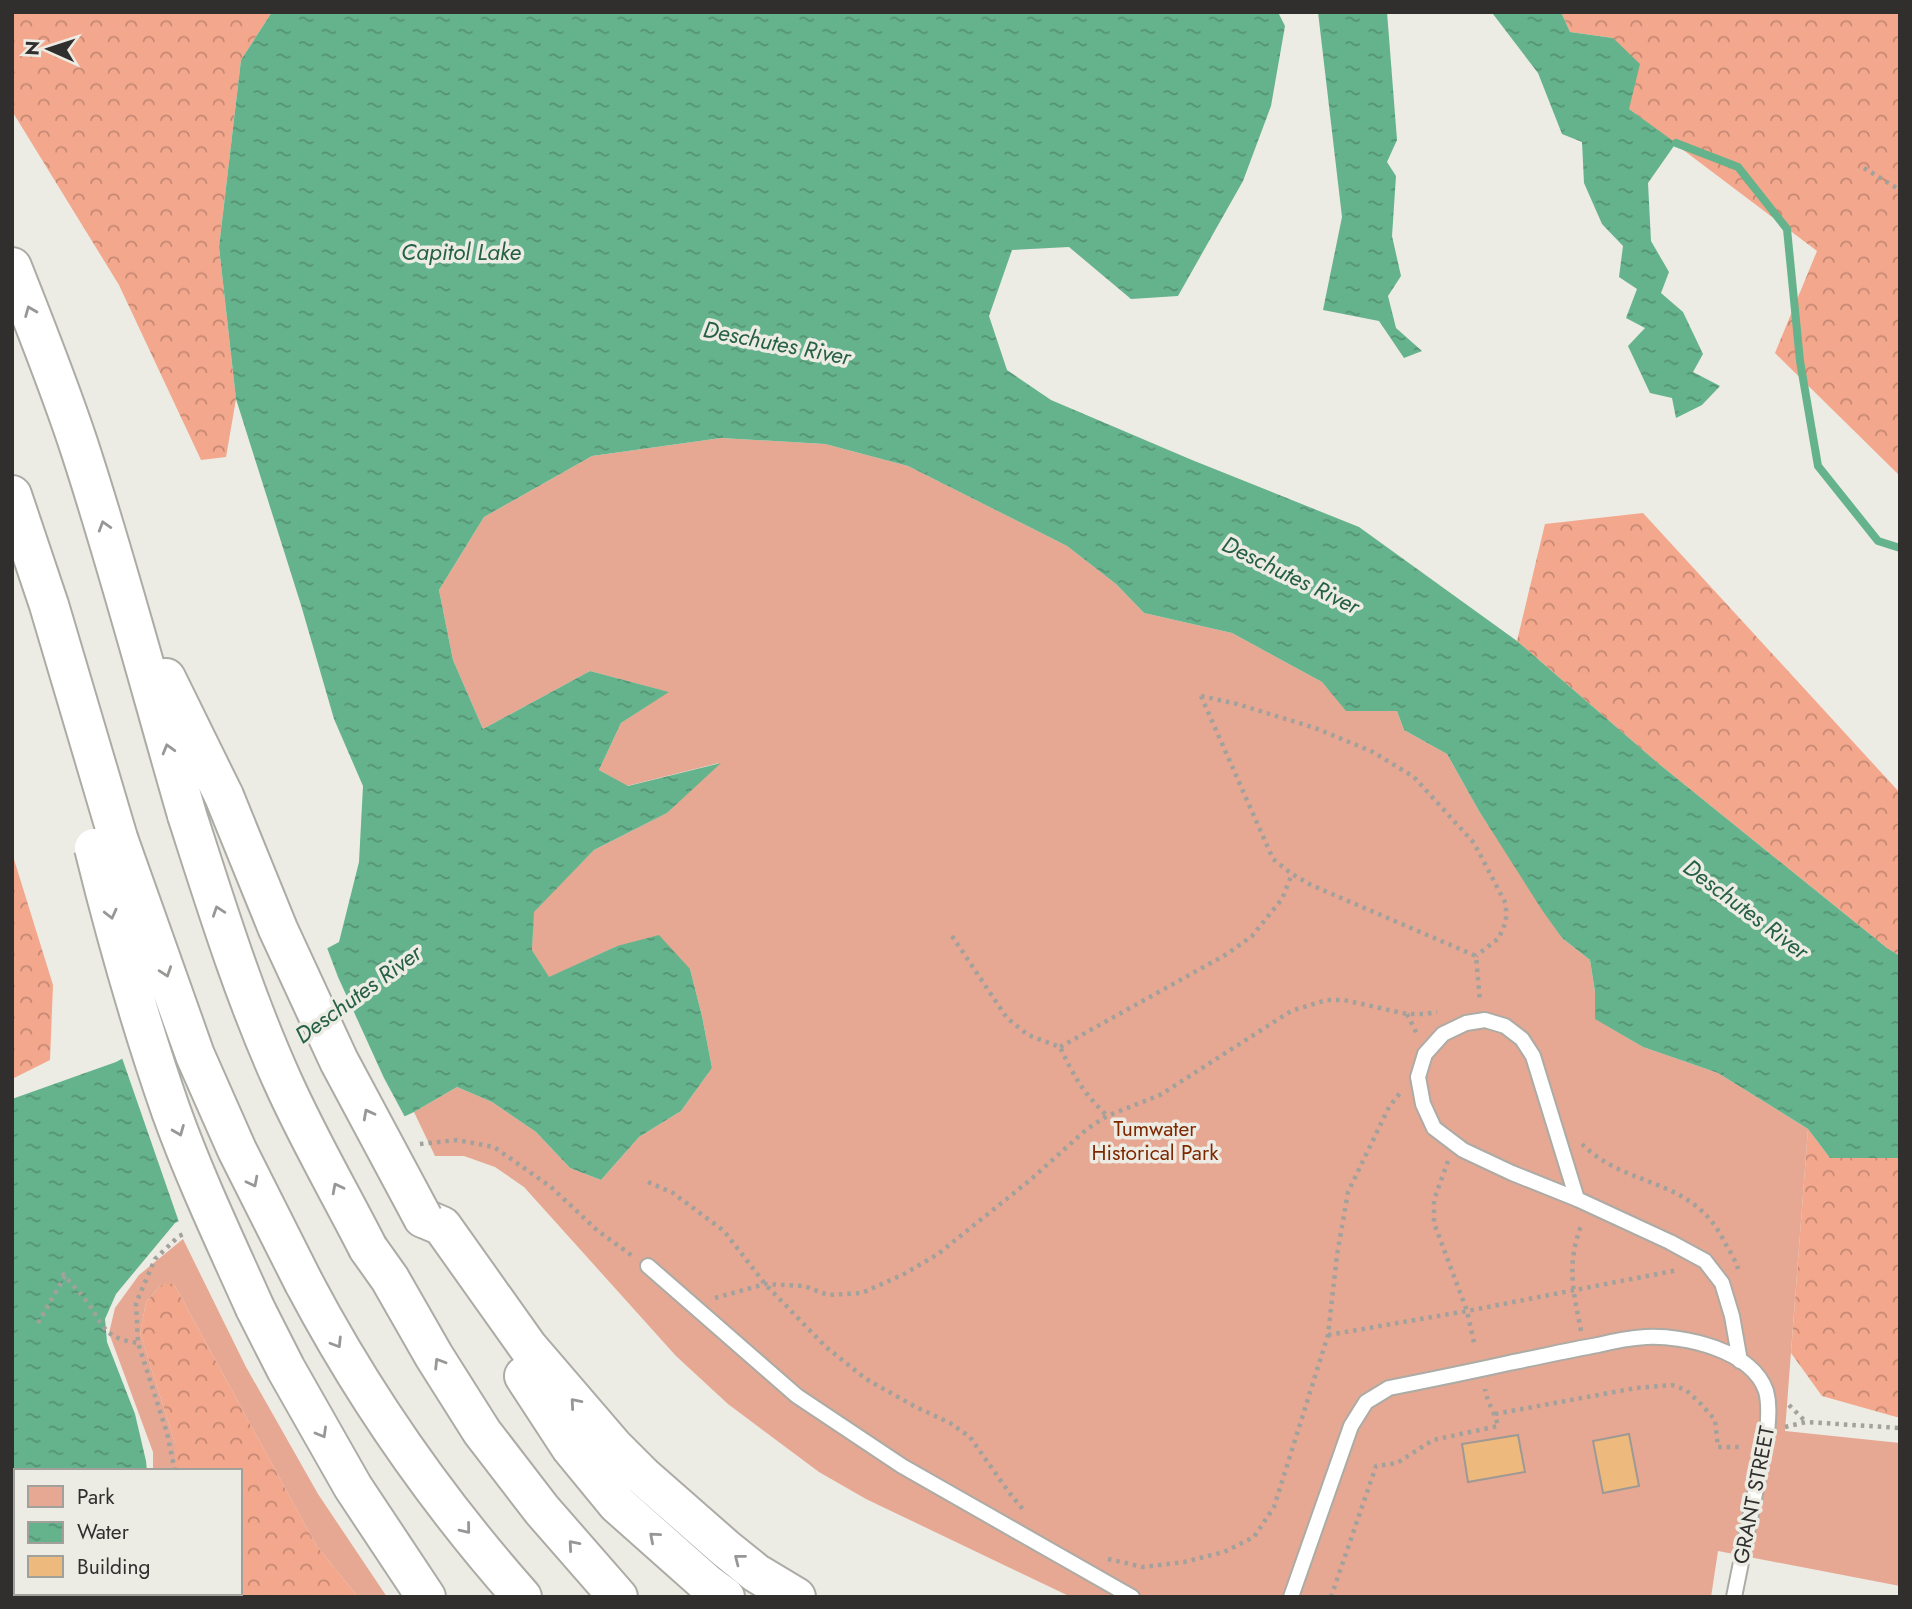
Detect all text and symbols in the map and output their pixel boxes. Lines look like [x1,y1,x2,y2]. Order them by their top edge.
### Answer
north arrow [14,14,84,84]
text: N [19,40,46,56]
water label: Capitol Lake [401,235,521,269]
one-way arrow [24,306,38,318]
water label: Deschutes River [700,312,855,374]
one-way arrow [97,520,112,532]
water label: Deschutes River [1216,527,1367,624]
one-way arrow [162,744,176,756]
water label: Deschutes River [1676,850,1817,968]
one-way arrow [212,906,226,918]
one-way arrow [103,908,117,920]
water label: Deschutes River [288,936,430,1052]
one-way arrow [158,965,172,977]
one-way arrow [363,1109,376,1121]
park label: Tumwater Historical Park [1092,1114,1219,1168]
one-way arrow [171,1125,185,1137]
one-way arrow [244,1175,258,1187]
one-way arrow [332,1182,345,1195]
one-way arrow [328,1335,341,1348]
one-way arrow [434,1357,447,1370]
one-way arrow [571,1398,583,1411]
street label: GRANT STREET [1726,1423,1782,1567]
one-way arrow [314,1425,327,1438]
legend [14,1469,242,1595]
text: Park [77,1482,115,1512]
text: Water [77,1517,130,1547]
one-way arrow [458,1522,471,1534]
one-way arrow [649,1533,662,1545]
one-way arrow [569,1541,581,1554]
text: Building [77,1552,150,1582]
one-way arrow [734,1555,747,1568]

